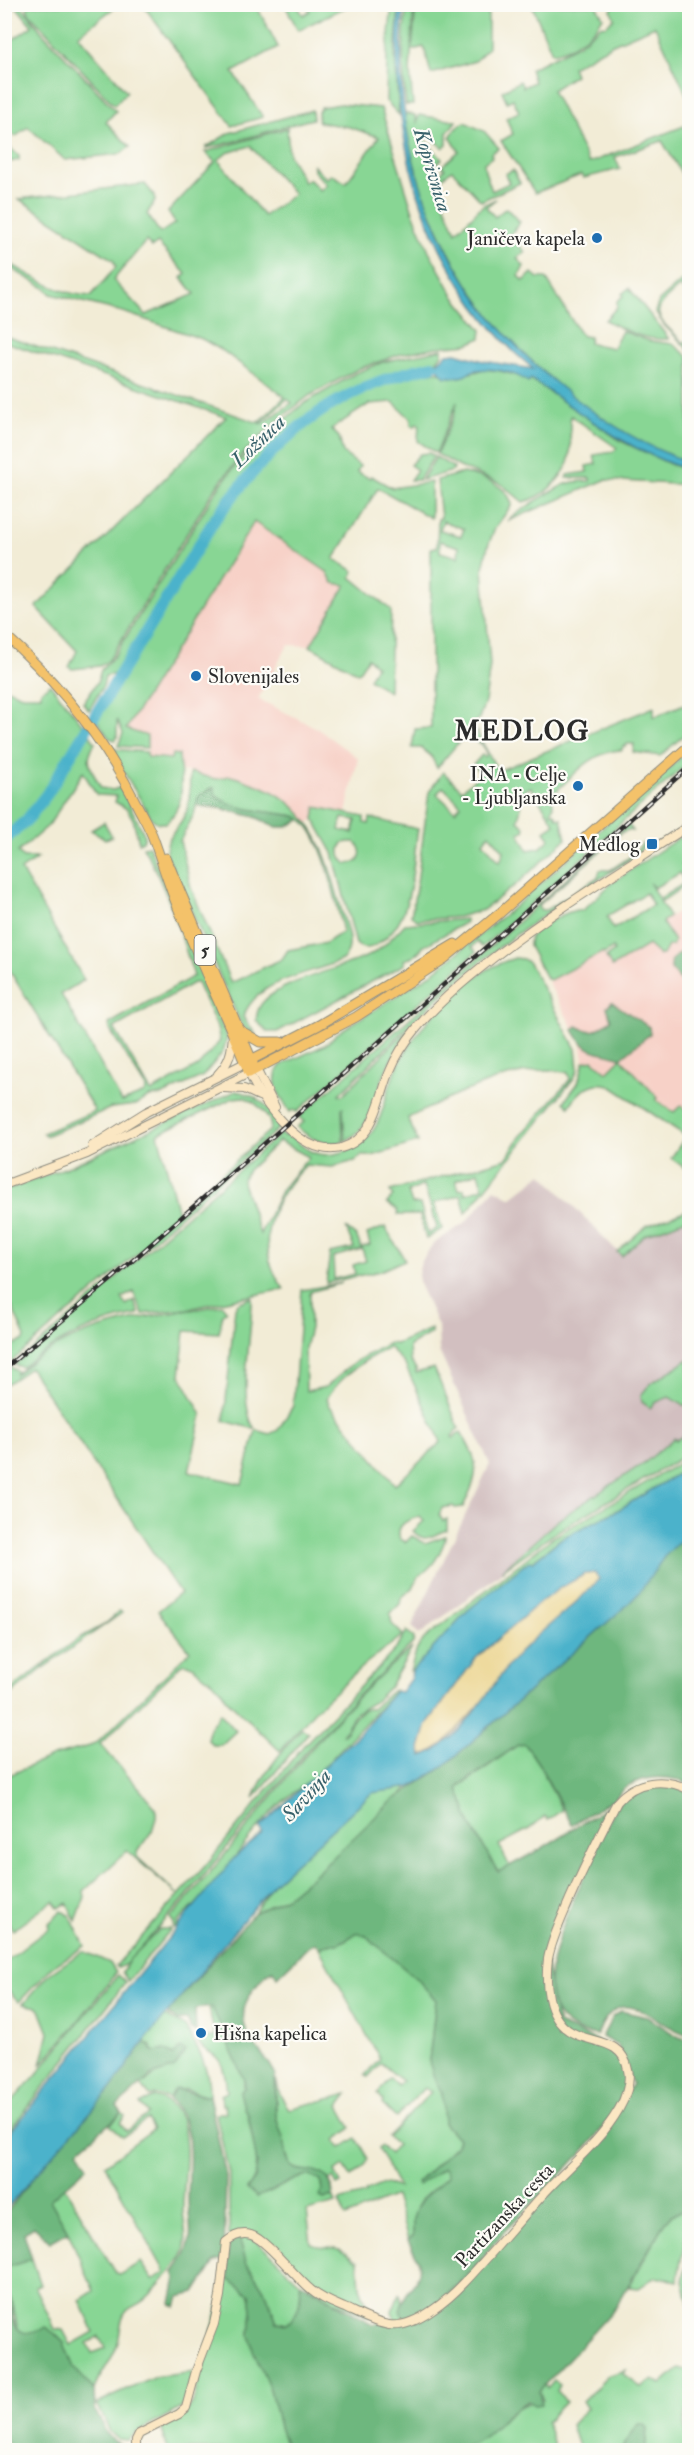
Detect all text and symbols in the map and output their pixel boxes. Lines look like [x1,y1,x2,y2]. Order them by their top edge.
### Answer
water label: Koprivnica [407,124,458,216]
place label: Janičeva kapela [466,226,586,252]
marker: Janičeva kapela [590,231,604,245]
water label: Ložnica [225,409,291,474]
place label: Slovenijales [208,664,299,689]
marker: Slovenijales [189,669,203,683]
district label: MEDLOG [453,716,590,748]
place label: INA - Celje - Ljubljanska [461,762,567,810]
marker: INA - Celje - Ljubljanska [571,779,585,793]
place label: Medlog [578,832,641,857]
marker: Medlog [645,837,659,851]
road number: 5 [194,935,216,965]
water label: Savinja [275,1763,337,1828]
place label: Hišna kapelica [213,2021,328,2047]
marker: Hišna kapelica [194,2026,208,2040]
street label: Partizanska cesta [450,2157,560,2273]

